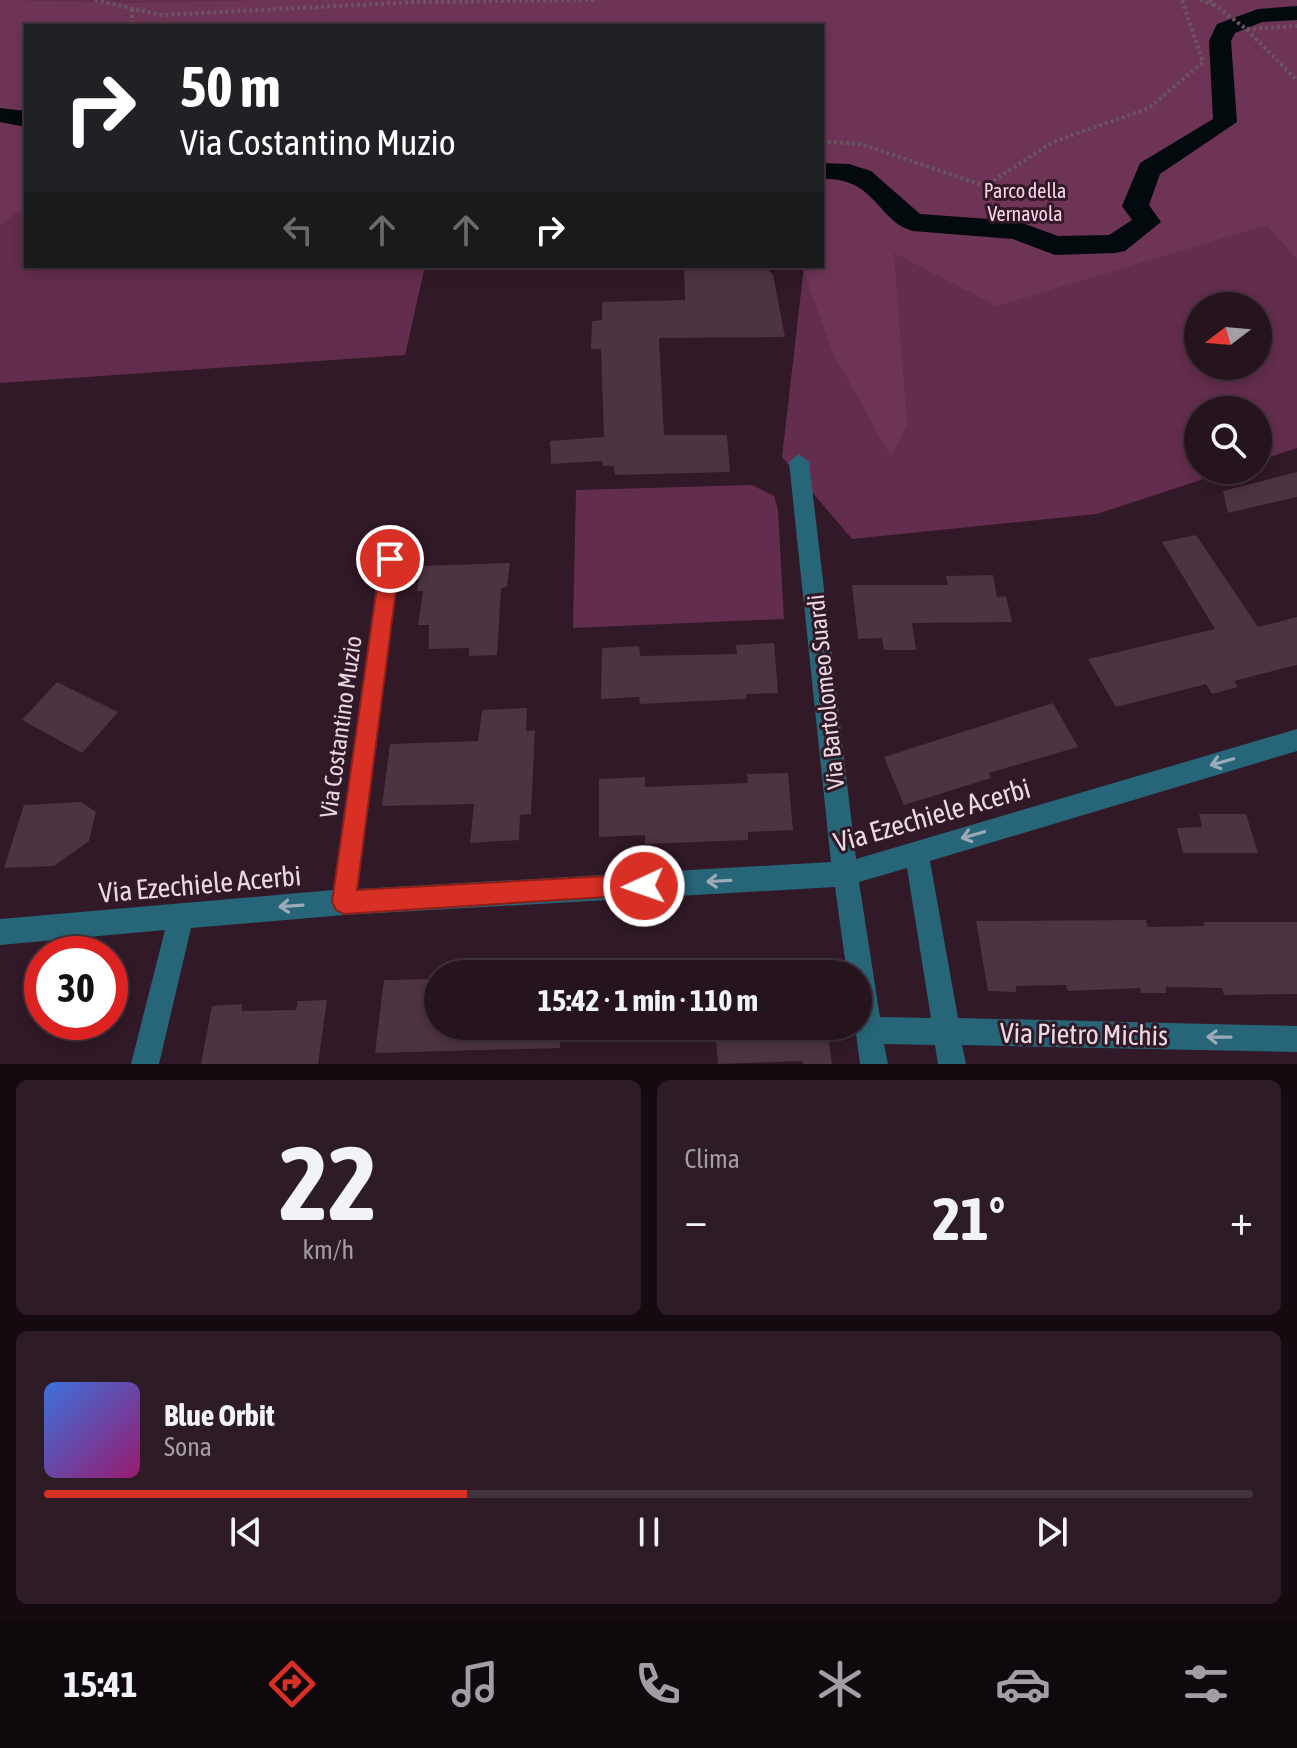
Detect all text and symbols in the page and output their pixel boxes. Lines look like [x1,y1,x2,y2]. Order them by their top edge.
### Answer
text: 50 m [180,55,281,119]
icon: right [48,56,152,160]
text: Via Costantino Muzio [180,121,456,163]
park label: Parco della Vernavola [984,179,1066,225]
icon: left [276,208,320,252]
icon: ahead [360,208,404,252]
icon: ahead [444,208,488,252]
icon: right [528,208,572,252]
north arrow [1184,292,1272,380]
map controls [1184,292,1272,484]
button: search [1184,396,1272,484]
pin [356,525,424,593]
icon: arrive [368,537,412,581]
street label: Via Bartolomeo Suardi [802,593,849,791]
street label: Via Costantino Muzio [314,634,367,820]
one-way arrow [1210,755,1236,770]
street label: Via Ezechiele Acerbi [830,772,1034,858]
one-way arrow [960,828,986,843]
position arrow [602,844,686,928]
street label: Via Ezechiele Acerbi [98,859,302,909]
one-way arrow [706,874,733,889]
one-way arrow [278,899,305,914]
speed limit sign: 30 [24,936,128,1040]
text: 15:42 · 1 min · 110 m [538,983,758,1017]
street label: Via Pietro Michis [1000,1017,1168,1051]
one-way arrow [1206,1029,1233,1045]
text: 22 [279,1123,377,1242]
text: Clima [685,1144,740,1174]
text: 21° [932,1184,1005,1253]
text: − [685,1194,707,1244]
text: + [1230,1194,1253,1244]
text: km/h [302,1235,354,1265]
text: Blue Orbit [164,1398,275,1432]
text: Sona [164,1432,212,1462]
icon: previous [224,1510,268,1554]
icon: pause [627,1510,671,1554]
icon: next [1030,1510,1074,1554]
icon: directions [264,1656,320,1712]
icon: music [447,1656,503,1712]
icon: phone [630,1656,686,1712]
icon: climate [812,1656,868,1712]
icon: car [995,1656,1051,1712]
icon: filters [1178,1656,1234,1712]
text: 15:41 [63,1663,137,1705]

